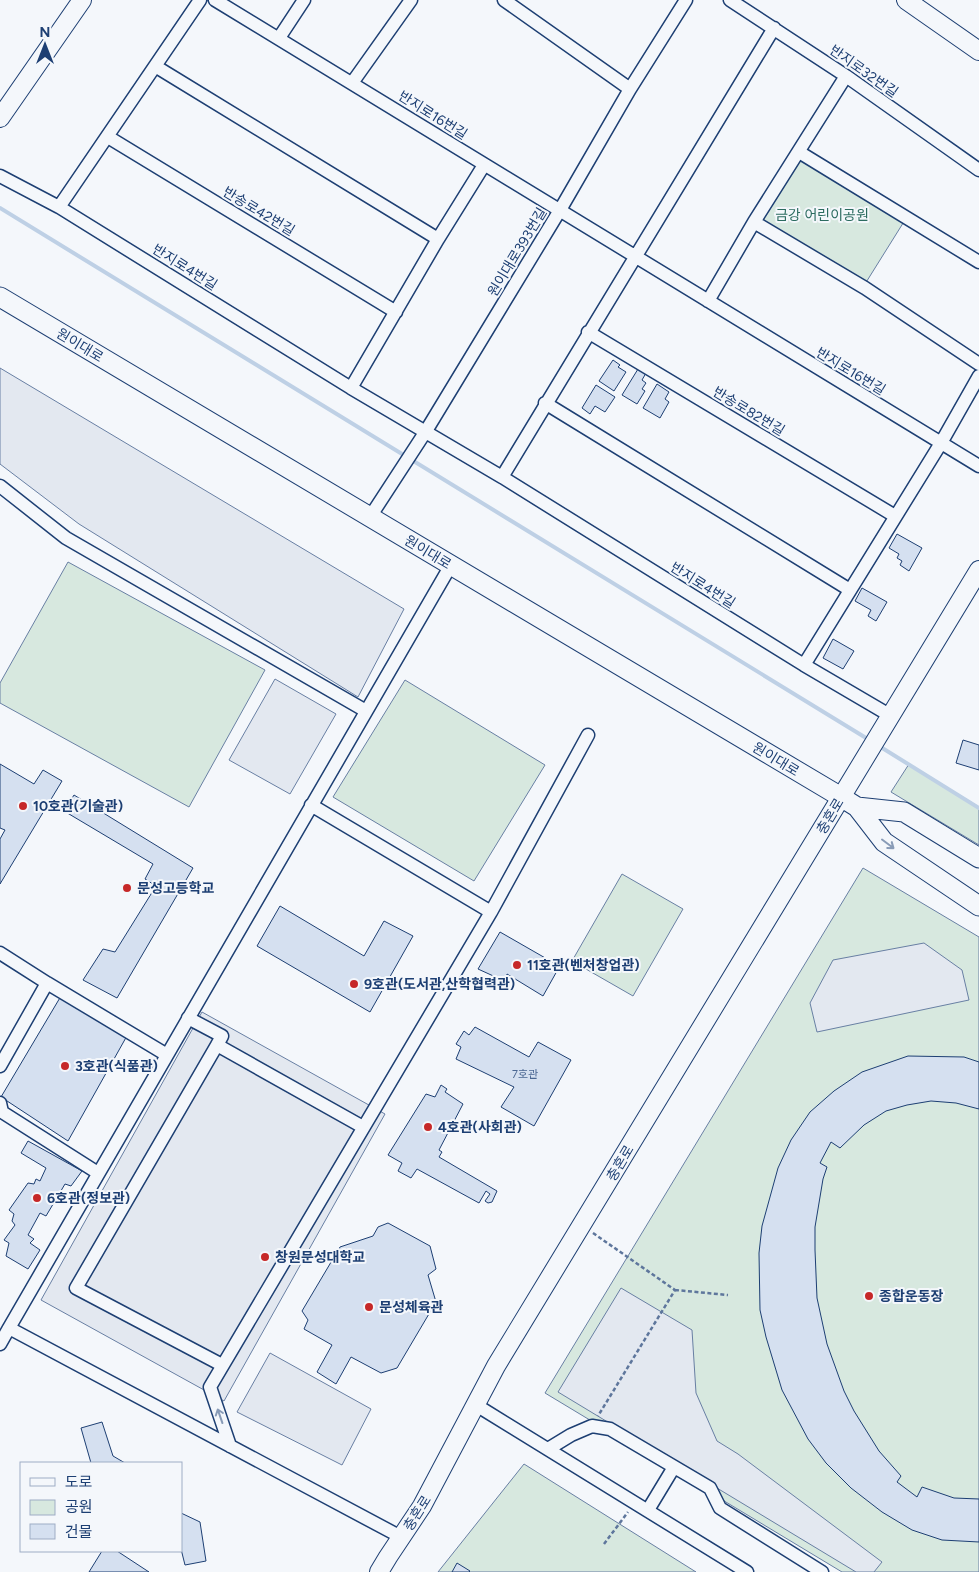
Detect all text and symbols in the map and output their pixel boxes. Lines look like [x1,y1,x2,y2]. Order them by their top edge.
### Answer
north arrow [20,20,70,70]
text: N [40,24,50,41]
street label: 반지로32번길 [826,42,901,101]
street label: 반지로16번길 [395,88,470,143]
street label: 반송로42번길 [220,183,298,240]
street label: 원이대로393번길 [484,205,551,300]
park label: 금강 어린이공원 [775,207,869,224]
street label: 반지로4번길 [149,241,220,294]
street label: 원이대로 [53,325,106,366]
street label: 반지로16번길 [813,344,889,399]
street label: 반송로82번길 [710,383,788,440]
street label: 원이대로 [401,532,454,573]
street label: 반지로4번길 [667,559,738,612]
street label: 원이대로 [749,739,802,780]
street label: 충혼로 [813,795,848,837]
place label: 10호관(기술관) [33,798,123,815]
marker: 10호관(기술관) [17,800,29,812]
one-way arrow [881,839,894,850]
place label: 문성고등학교 [137,880,214,897]
marker: 문성고등학교 [121,882,133,894]
place label: 11호관(벤처창업관) [527,957,640,974]
marker: 11호관(벤처창업관) [511,959,523,971]
place label: 9호관(도서관,산학협력관) [364,976,515,993]
marker: 9호관(도서관,산학협력관) [348,978,360,990]
place label: 3호관(식품관) [75,1058,158,1075]
marker: 3호관(식품관) [59,1060,71,1072]
house number: 7호관 [512,1068,538,1081]
place label: 4호관(사회관) [438,1119,522,1136]
marker: 4호관(사회관) [422,1121,434,1133]
street label: 충혼로 [603,1142,638,1184]
place label: 6호관(정보관) [47,1190,130,1207]
marker: 6호관(정보관) [31,1192,43,1204]
place label: 창원문성대학교 [275,1249,365,1266]
marker: 창원문성대학교 [259,1251,271,1263]
place label: 종합운동장 [879,1288,944,1305]
marker: 종합운동장 [863,1290,875,1302]
place label: 문성체육관 [379,1299,444,1316]
marker: 문성체육관 [363,1301,375,1313]
one-way arrow [215,1409,224,1425]
legend [20,1462,182,1552]
text: 도로 [65,1473,93,1491]
street label: 충혼로 [400,1492,435,1534]
text: 공원 [65,1498,93,1516]
text: 건물 [65,1523,93,1541]

